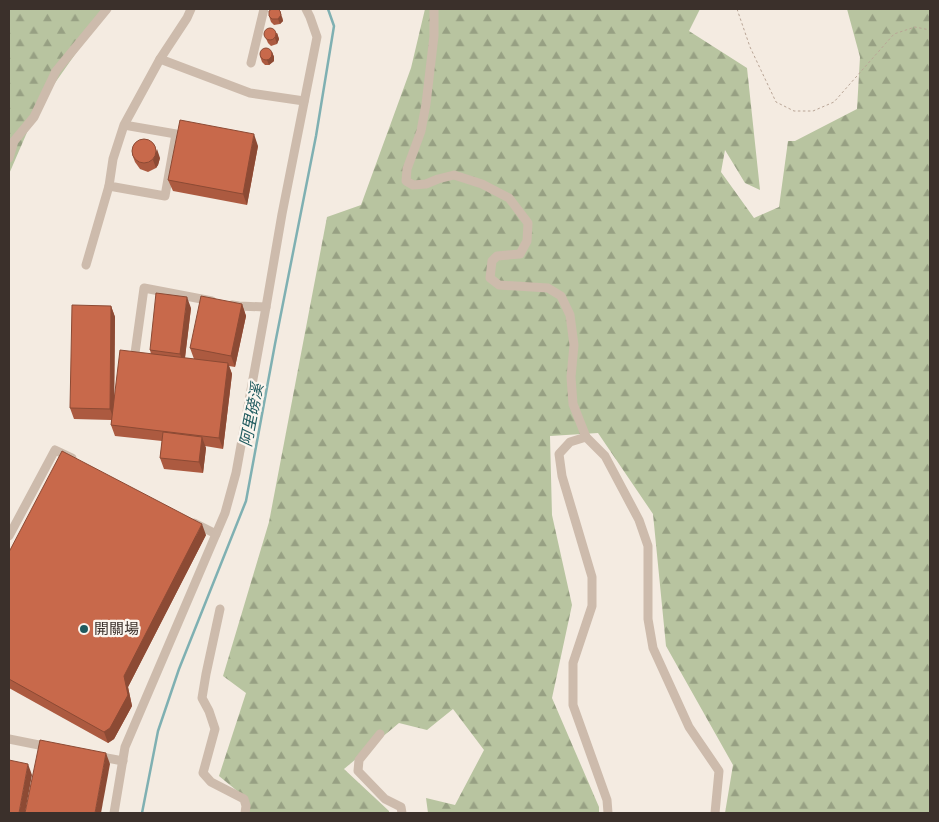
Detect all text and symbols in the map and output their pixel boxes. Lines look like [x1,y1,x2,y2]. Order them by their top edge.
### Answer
water label: 阿里磅溪 [236,380,267,448]
place label: 開關場 [94,620,139,638]
marker: 開關場 [78,623,90,635]

